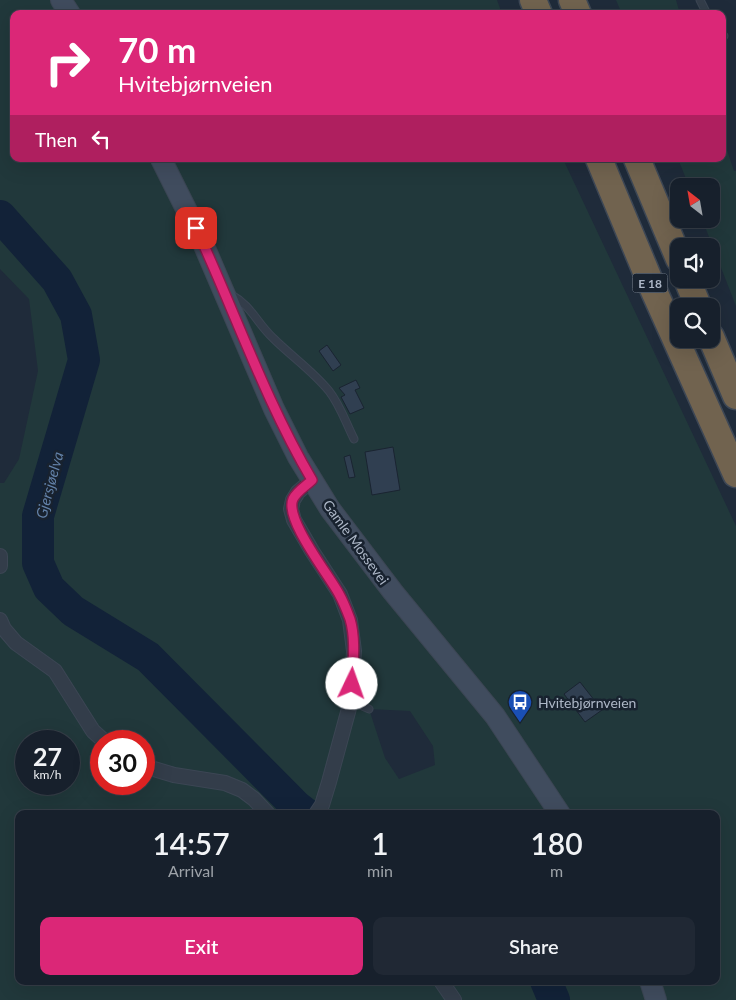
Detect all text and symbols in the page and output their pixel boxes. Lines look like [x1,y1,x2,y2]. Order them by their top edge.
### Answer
text: 70 m [118,28,196,70]
icon: right [35,30,100,95]
text: Hvitebjørnveien [118,70,273,97]
icon: left [87,125,115,153]
text: Then [35,128,77,151]
north arrow [670,178,720,228]
map controls [670,178,720,348]
pin [175,207,217,249]
icon: arrive [182,214,210,242]
button: sound [670,238,720,288]
road number: E 18 [632,274,668,292]
button: search [670,298,720,348]
water label: Gjersjøelva [31,449,67,520]
street label: Gamle Mossevei [319,496,393,588]
position arrow [325,657,377,709]
bus stop icon: Hvitebjørnveien [507,689,533,723]
place label: Hvitebjørnveien [538,694,636,711]
speed limit sign: 30 [90,730,155,795]
text: 27 [33,741,62,771]
text: km/h [33,767,62,782]
text: 14:57 [152,825,230,861]
text: 1 [371,825,389,861]
text: 180 [530,825,583,861]
text: Arrival [168,861,214,880]
text: min [367,861,393,880]
text: m [550,861,563,880]
button: Exit [40,917,363,975]
button: Share [373,917,695,975]

